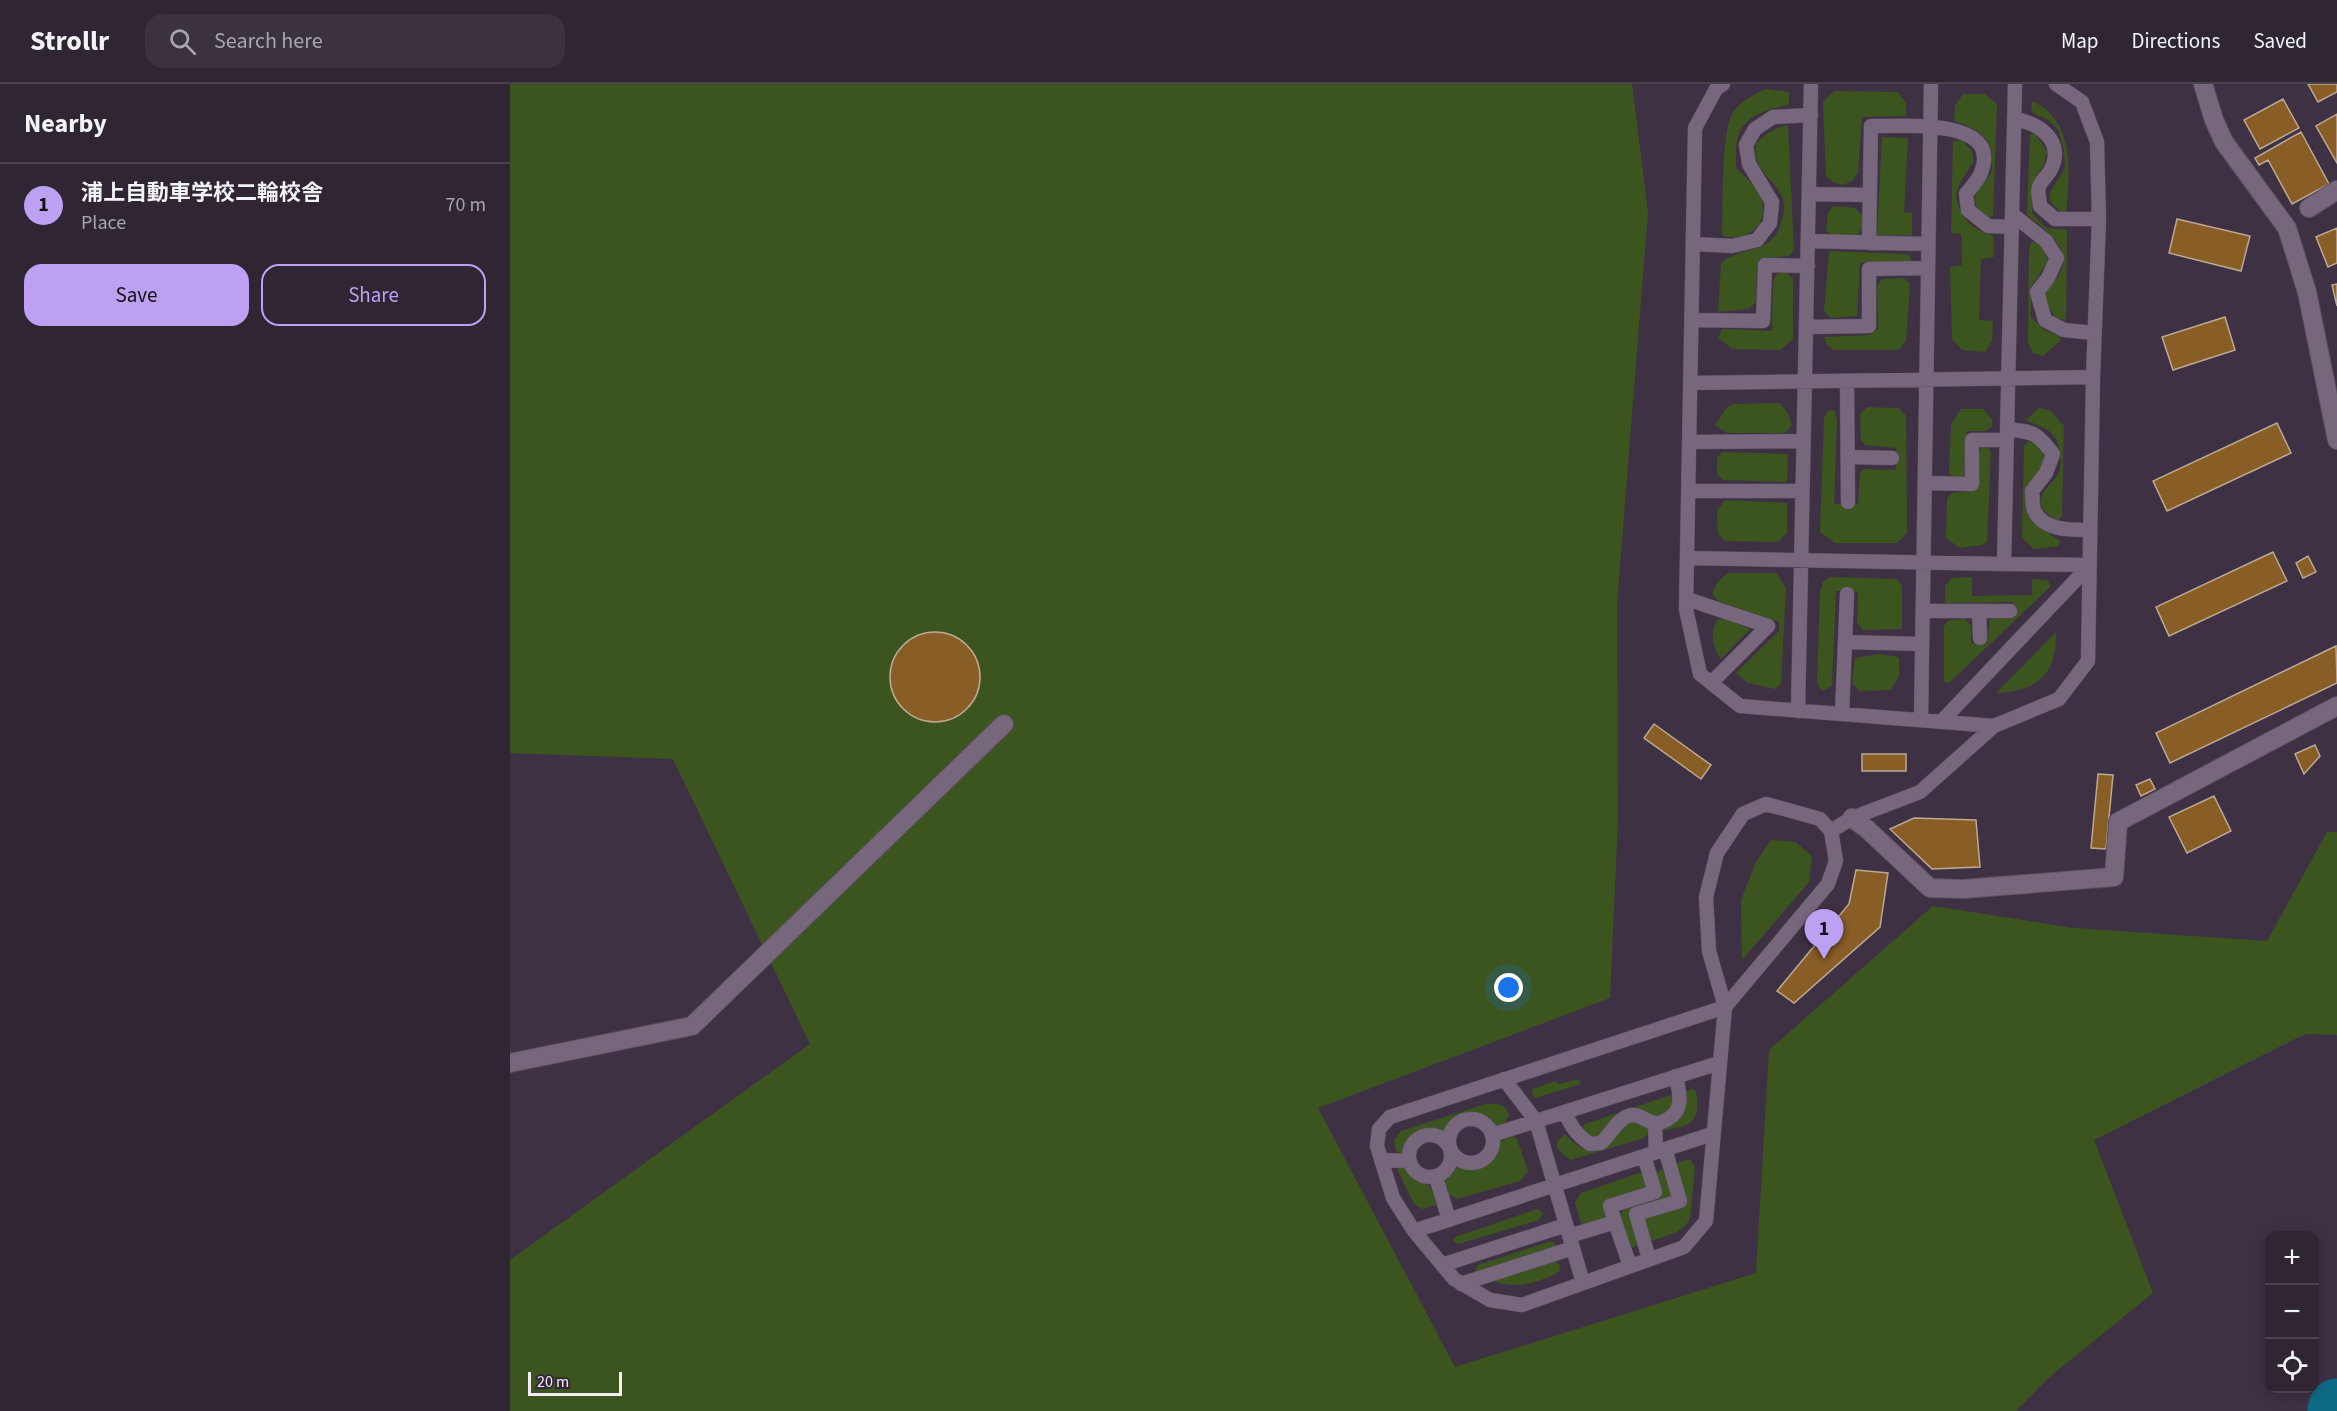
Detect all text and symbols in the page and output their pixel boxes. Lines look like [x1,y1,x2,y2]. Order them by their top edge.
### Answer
search box [145,14,565,68]
text: Strollr [30,21,109,61]
icon: search [166,25,199,58]
text: Search here [214,25,323,57]
text: Map [2061,26,2099,56]
text: Directions [2132,26,2220,56]
text: Saved [2253,26,2307,56]
text: Nearby [24,105,107,142]
text: 浦上自動車学校二輪校舎 [81,177,323,209]
text: 1 [38,191,49,219]
text: 70 m [446,191,486,219]
text: Place [81,209,126,237]
button: Save [24,264,249,326]
button: Share [261,264,486,326]
pin: 1 [1804,910,1844,959]
your location [1494,973,1523,1002]
map controls [2265,1231,2319,1393]
button: + [2265,1231,2319,1285]
button: − [2265,1285,2319,1339]
button: locate [2265,1339,2319,1393]
scale bar [528,1369,622,1396]
text: 20 m [537,1371,569,1393]

